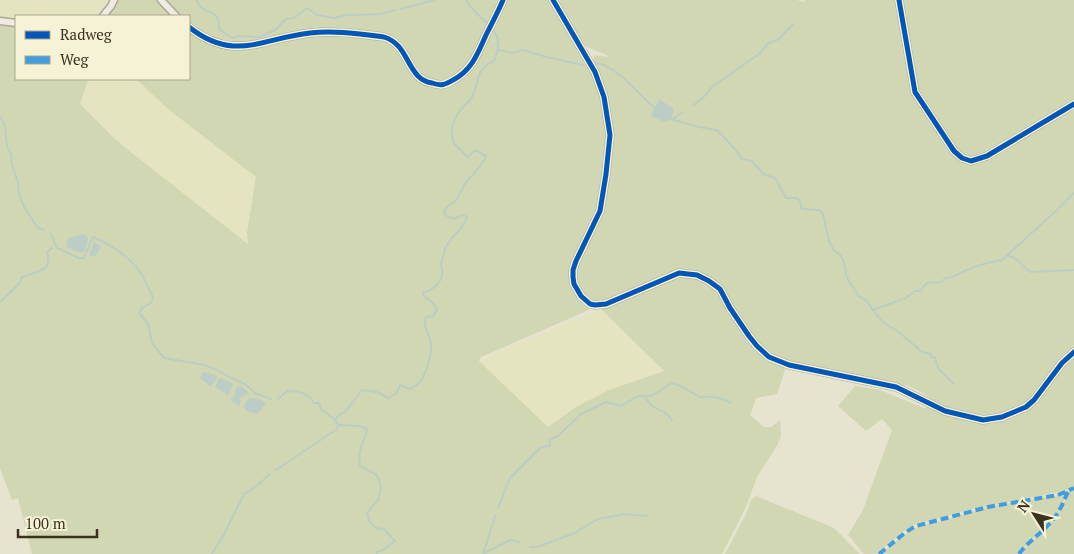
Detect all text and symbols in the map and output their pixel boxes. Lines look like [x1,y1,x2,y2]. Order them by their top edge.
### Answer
legend [15,15,190,80]
text: Radweg [60,24,113,44]
text: Weg [60,49,90,69]
north arrow [1009,489,1059,539]
text: N [1012,496,1034,516]
scale bar [18,506,96,538]
text: 100 m [25,513,66,533]

